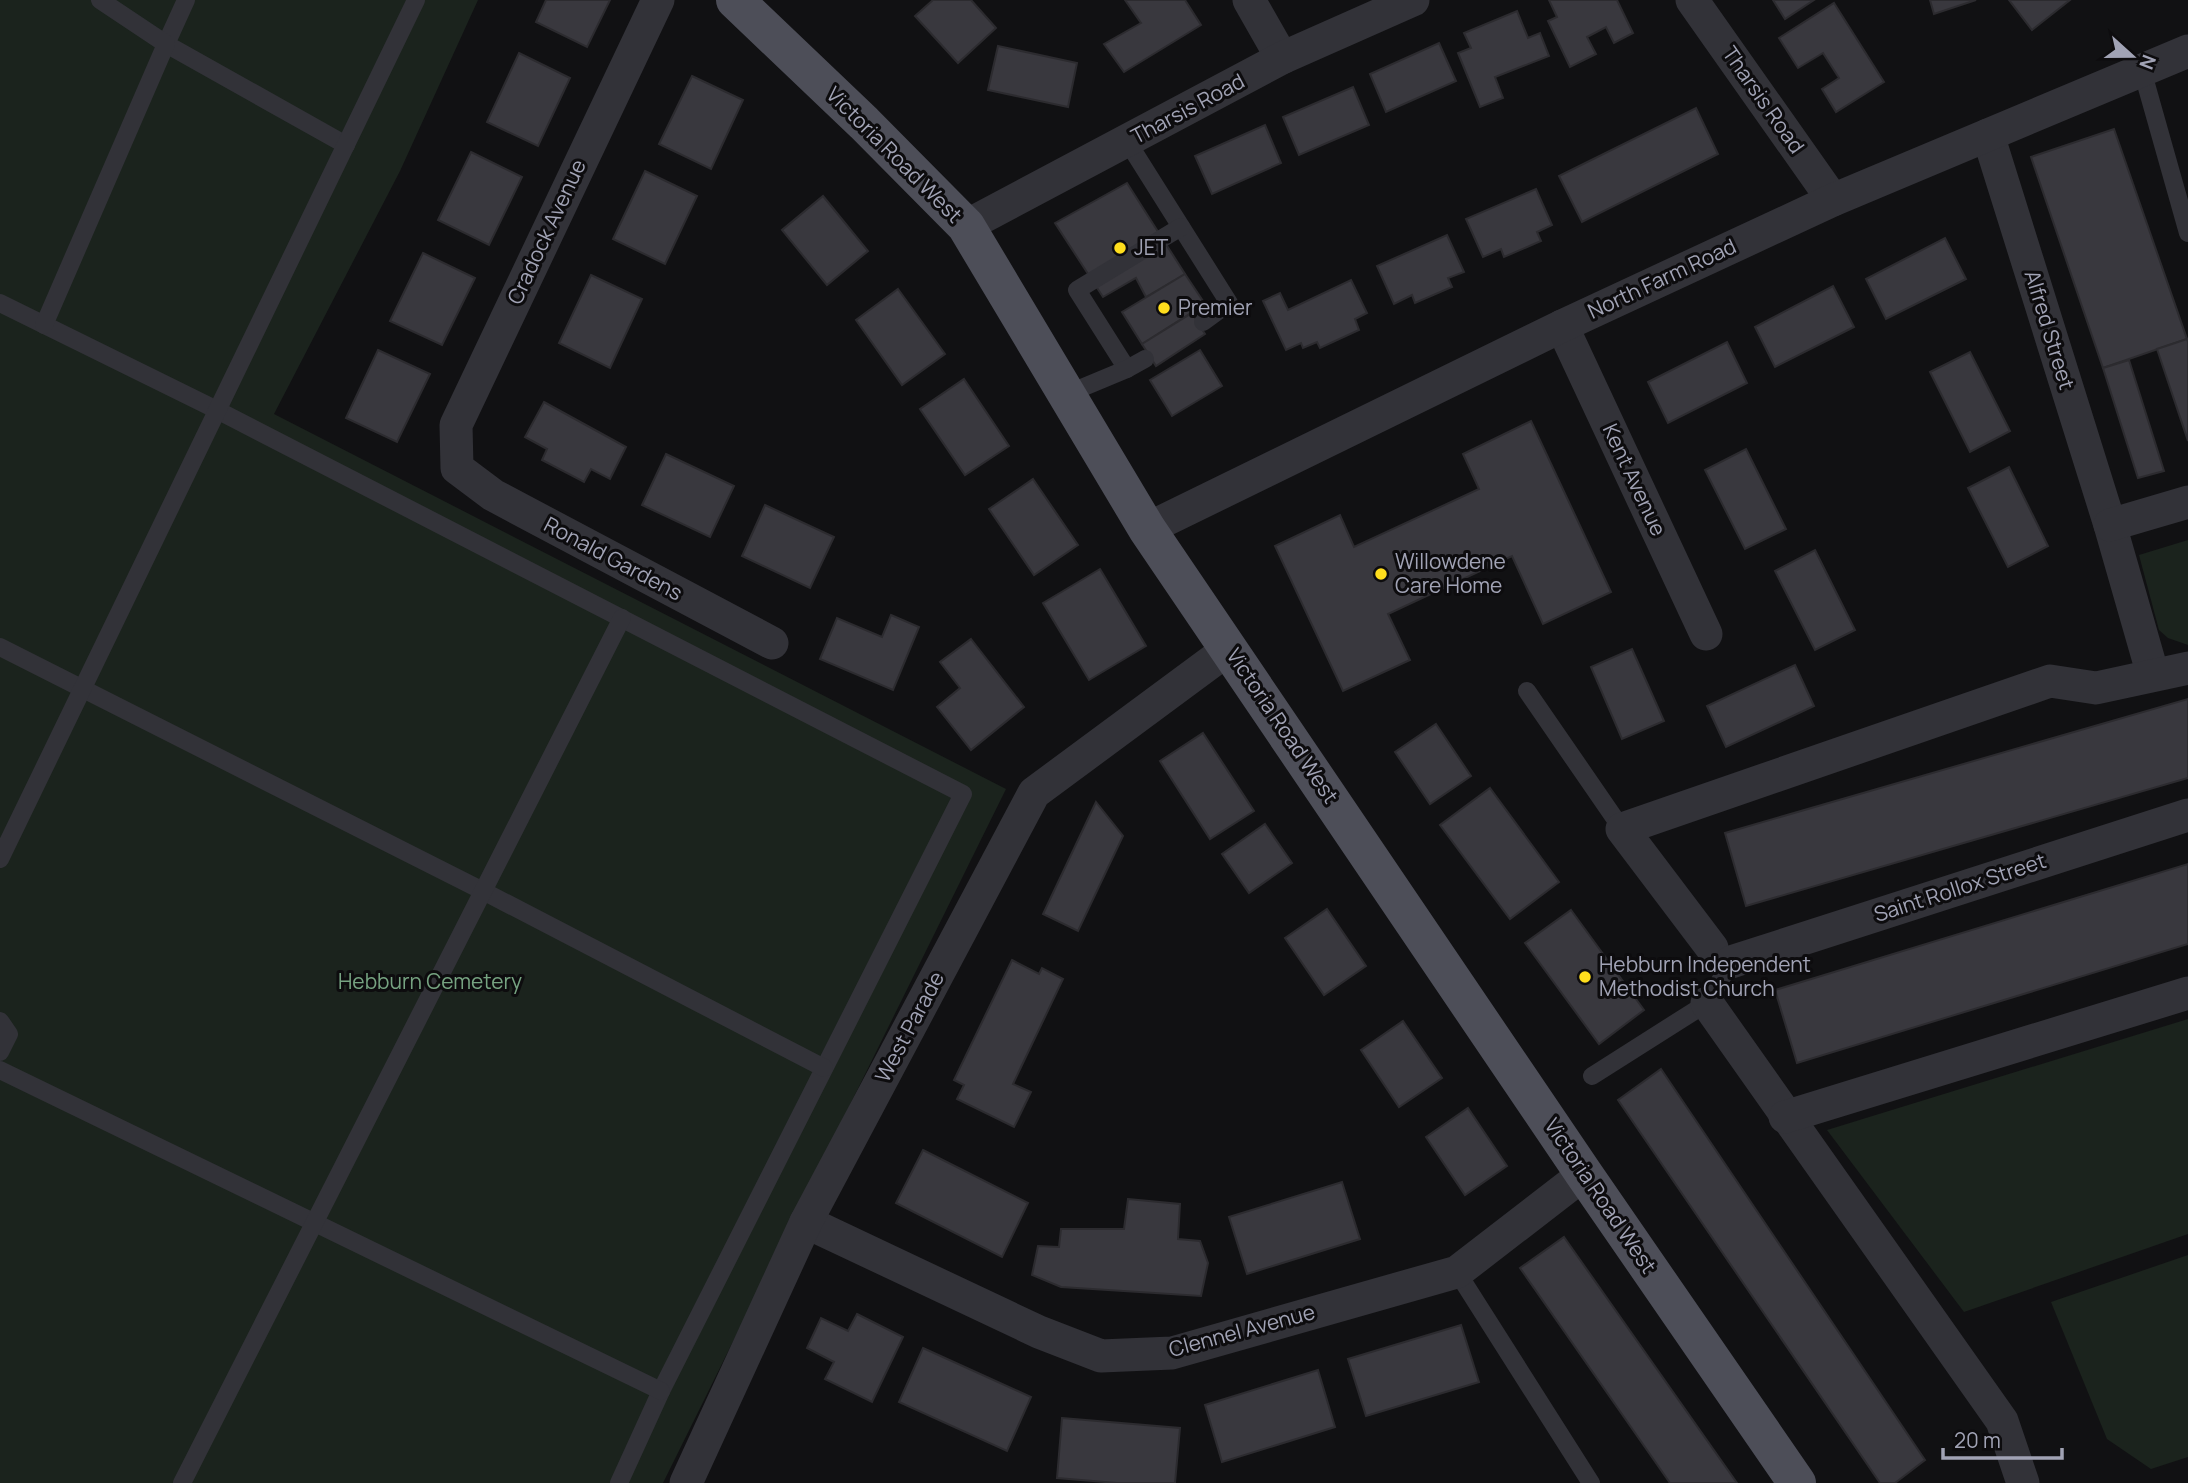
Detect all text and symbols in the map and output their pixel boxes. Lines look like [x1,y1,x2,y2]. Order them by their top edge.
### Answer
north arrow [2097,21,2167,91]
street label: Tharsis Road [1717,40,1811,159]
text: N [2133,51,2162,73]
street label: Tharsis Road [1126,66,1249,150]
street label: Victoria Road West [821,80,969,228]
street label: Cradock Avenue [500,155,592,309]
street label: North Farm Road [1583,231,1740,325]
place label: JET [1134,233,1169,261]
marker: JET [1112,240,1128,256]
street label: Alfred Street [2018,267,2081,393]
place label: Premier [1178,293,1253,321]
marker: Premier [1156,300,1172,316]
street label: Kent Avenue [1597,419,1673,540]
street label: Ronald Gardens [539,510,688,606]
place label: Willowdene Care Home [1395,547,1506,599]
marker: Willowdene Care Home [1373,566,1389,582]
street label: Victoria Road West [1220,642,1345,809]
street label: Saint Rollox Street [1870,846,2049,928]
place label: Hebburn Independent Methodist Church [1599,950,1811,1002]
street label: West Parade [868,966,950,1087]
park label: Hebburn Cemetery [338,967,522,995]
marker: Hebburn Independent Methodist Church [1577,969,1593,985]
street label: Victoria Road West [1538,1112,1663,1279]
street label: Clennel Avenue [1166,1297,1318,1363]
scale bar [1943,1416,2062,1460]
text: 20 m [1954,1426,2001,1454]

